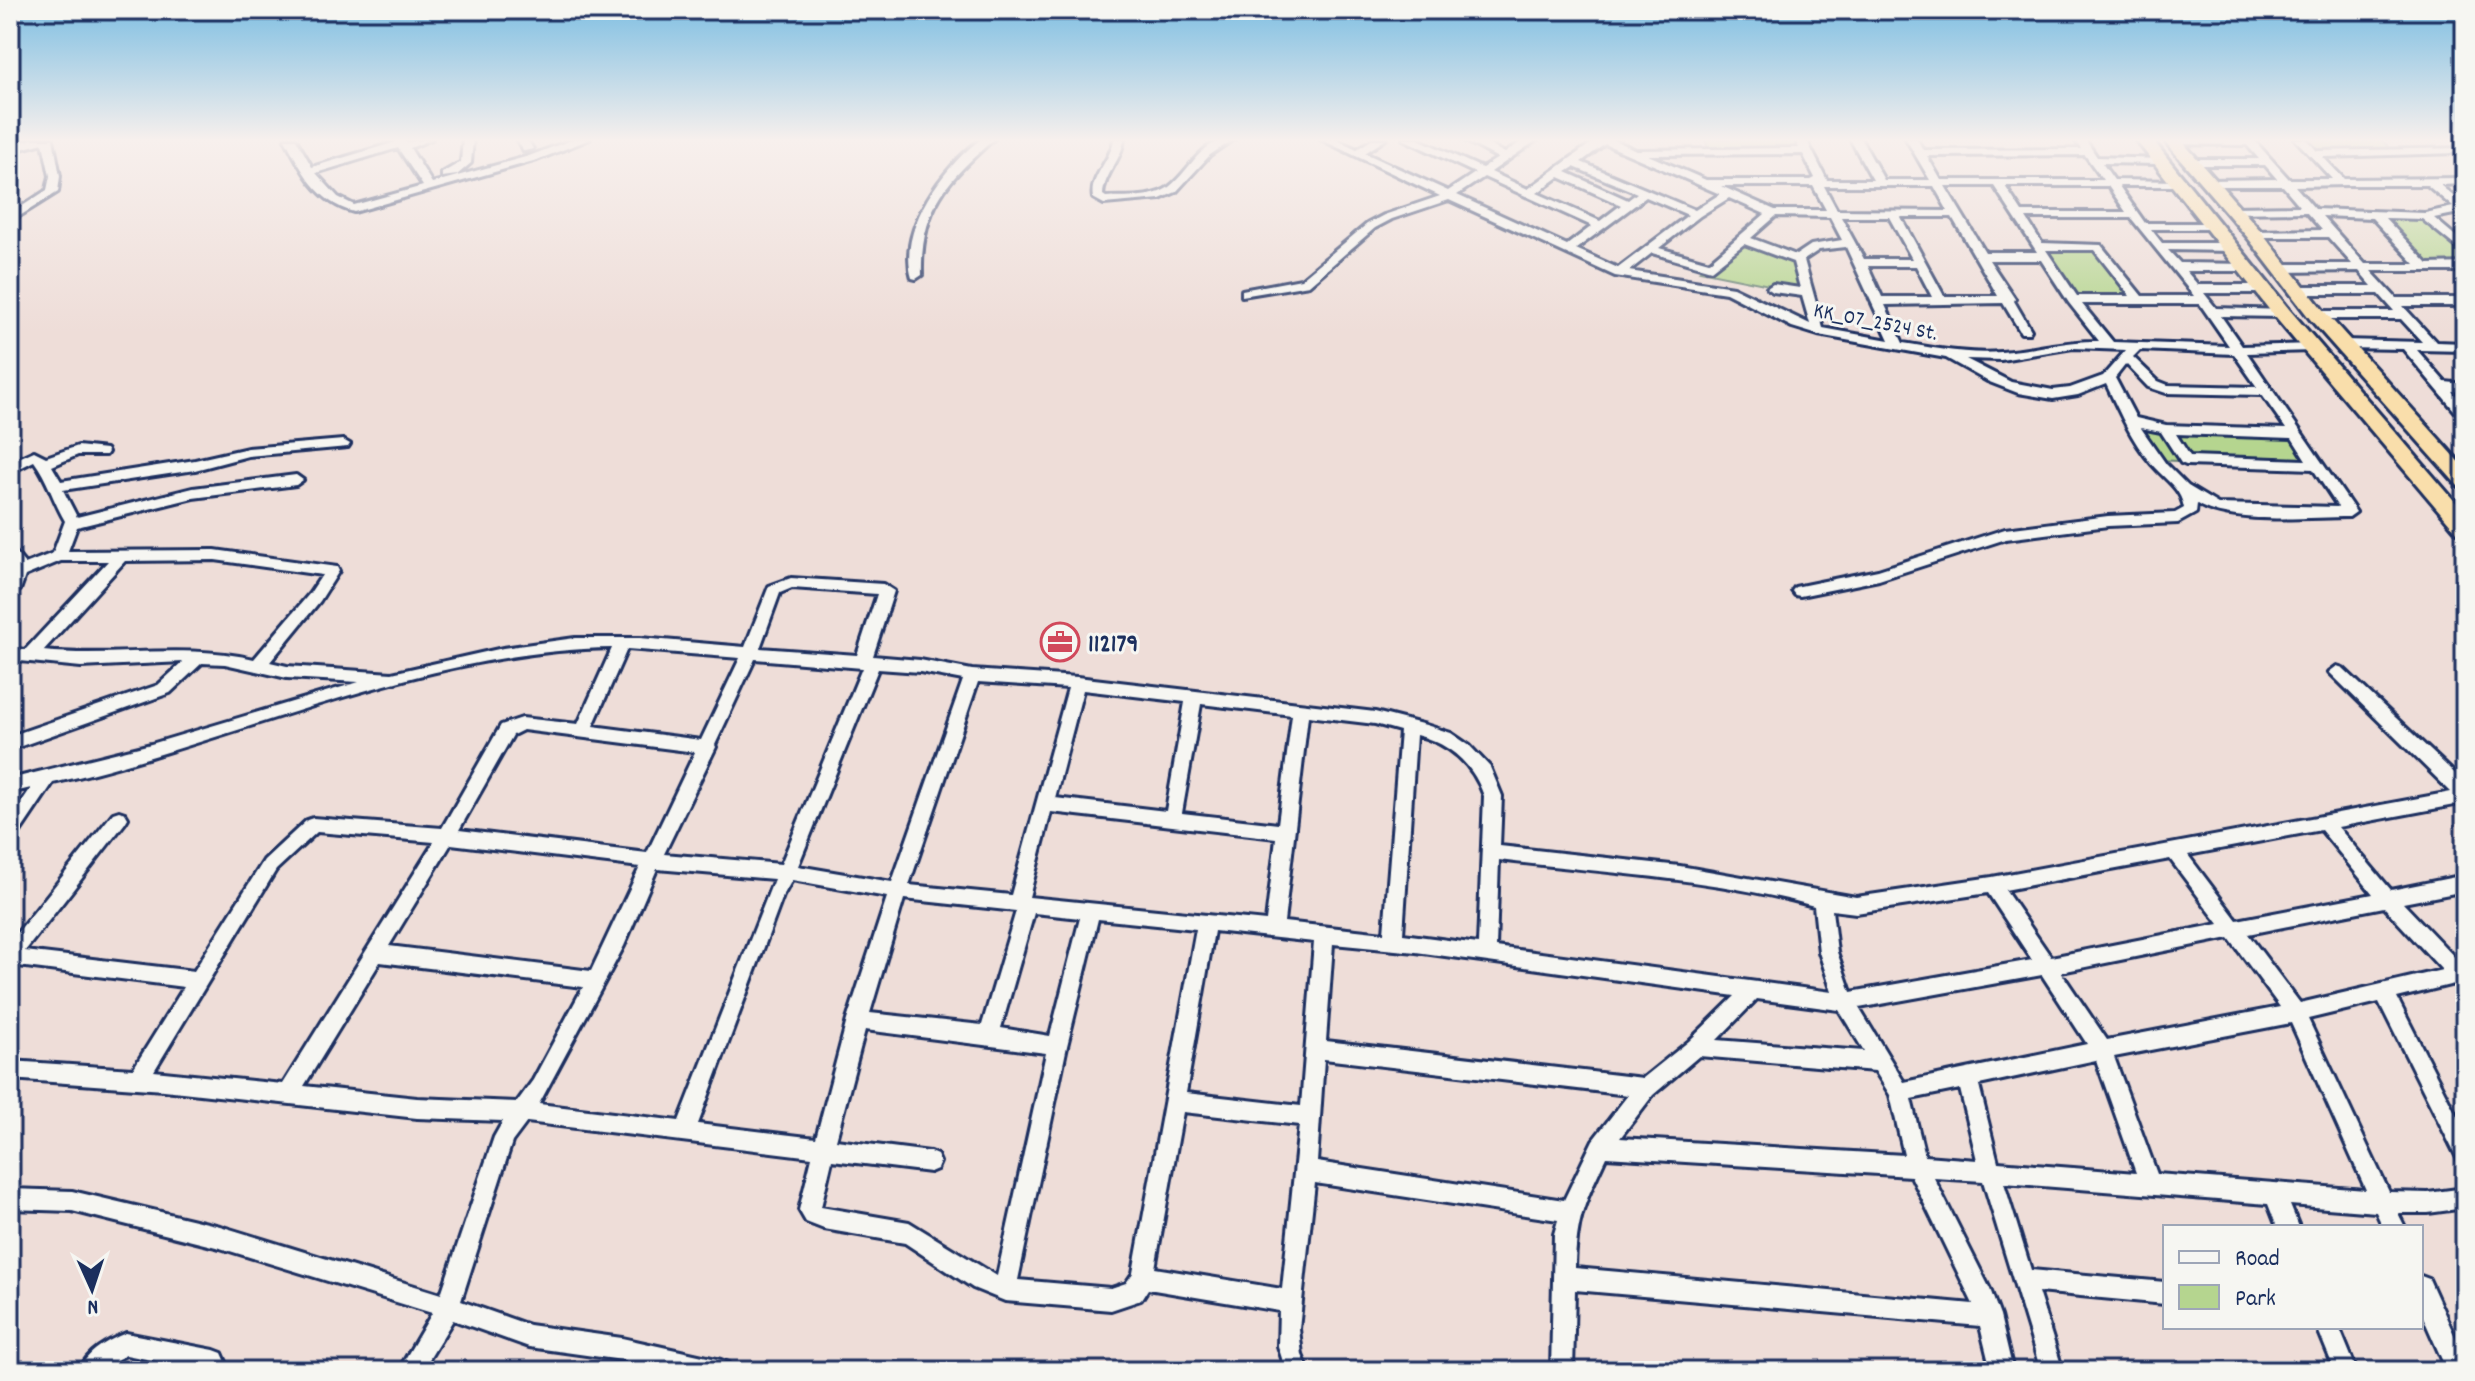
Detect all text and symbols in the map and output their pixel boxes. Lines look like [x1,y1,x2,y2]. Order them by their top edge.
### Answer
street label: KK_07_2524 St. [1811,296,1940,351]
office icon: 112179 [1039,621,1081,663]
place label: 112179 [1088,627,1138,664]
legend [2163,1225,2423,1329]
text: Road [2235,1243,2280,1277]
north arrow [52,1249,132,1329]
text: Park [2235,1283,2276,1317]
text: N [86,1290,99,1321]

